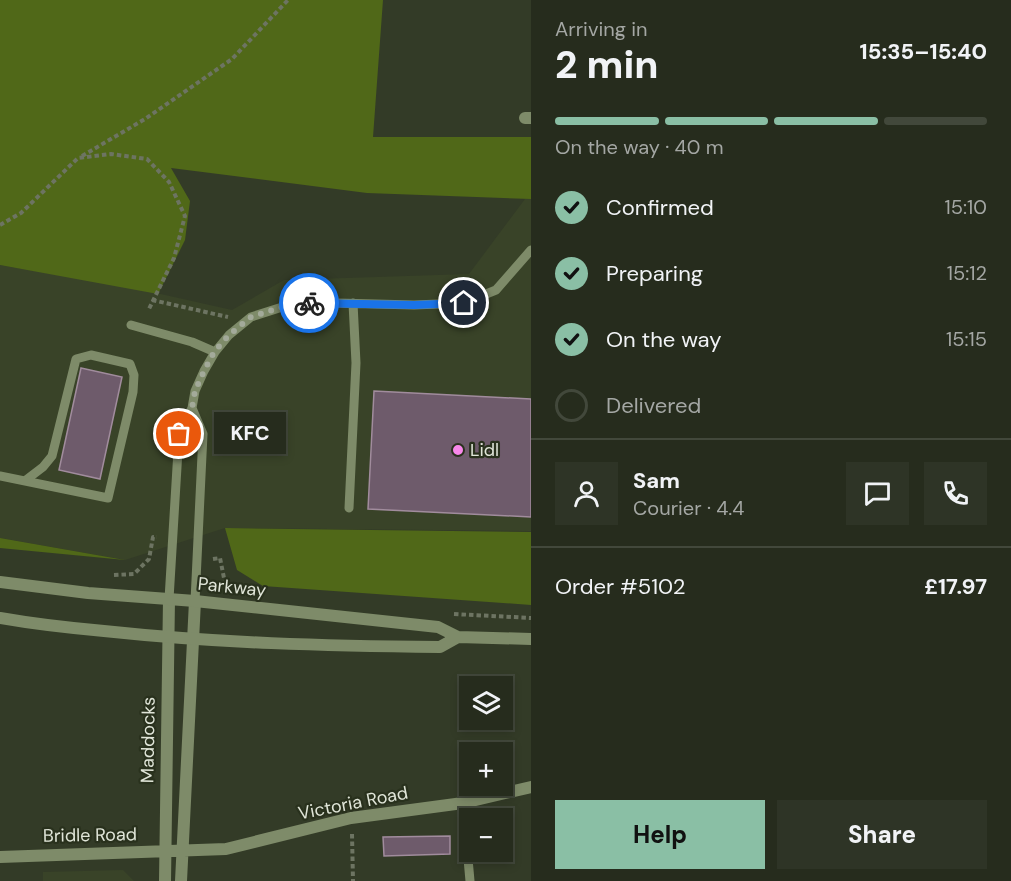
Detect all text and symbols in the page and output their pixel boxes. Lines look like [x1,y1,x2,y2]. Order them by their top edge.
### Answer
text: Arriving in [555,16,647,42]
text: 15:35–15:40 [860,37,987,66]
text: 2 min [555,39,659,90]
text: On the way · 40 m [555,134,723,160]
icon: check [555,191,588,224]
text: Confirmed [606,193,714,222]
text: 15:10 [945,194,987,220]
icon: check [555,257,588,290]
text: Preparing [606,259,703,288]
text: 15:12 [947,260,987,286]
courier [279,273,339,333]
pin [438,277,489,328]
icon: home [447,286,480,319]
icon: bike [293,287,326,320]
icon: check [555,323,588,356]
text: On the way [606,325,721,354]
text: 15:15 [946,326,987,352]
text: Delivered [606,391,701,420]
pin [153,408,204,459]
callout: KFC [215,413,287,455]
icon: bag [162,417,195,450]
text: KFC [230,420,270,446]
place label: Lidl [470,438,499,462]
marker: Lidl [451,443,465,457]
button: person [555,462,618,525]
button: chat [846,462,909,525]
button: phone [924,462,987,525]
text: Sam [633,466,680,495]
text: Courier · 4.4 [633,495,744,521]
street label: Parkway [197,571,267,603]
text: Order #5102 [555,572,686,601]
text: £17.97 [924,572,987,601]
map controls [459,676,513,862]
button: layers [459,676,513,730]
street label: Maddocks [135,697,161,783]
button: + [459,742,513,796]
street label: Victoria Road [296,781,410,825]
button: Help [555,800,765,869]
button: Share [777,800,987,869]
button: − [459,808,513,862]
street label: Bridle Road [43,822,137,848]

